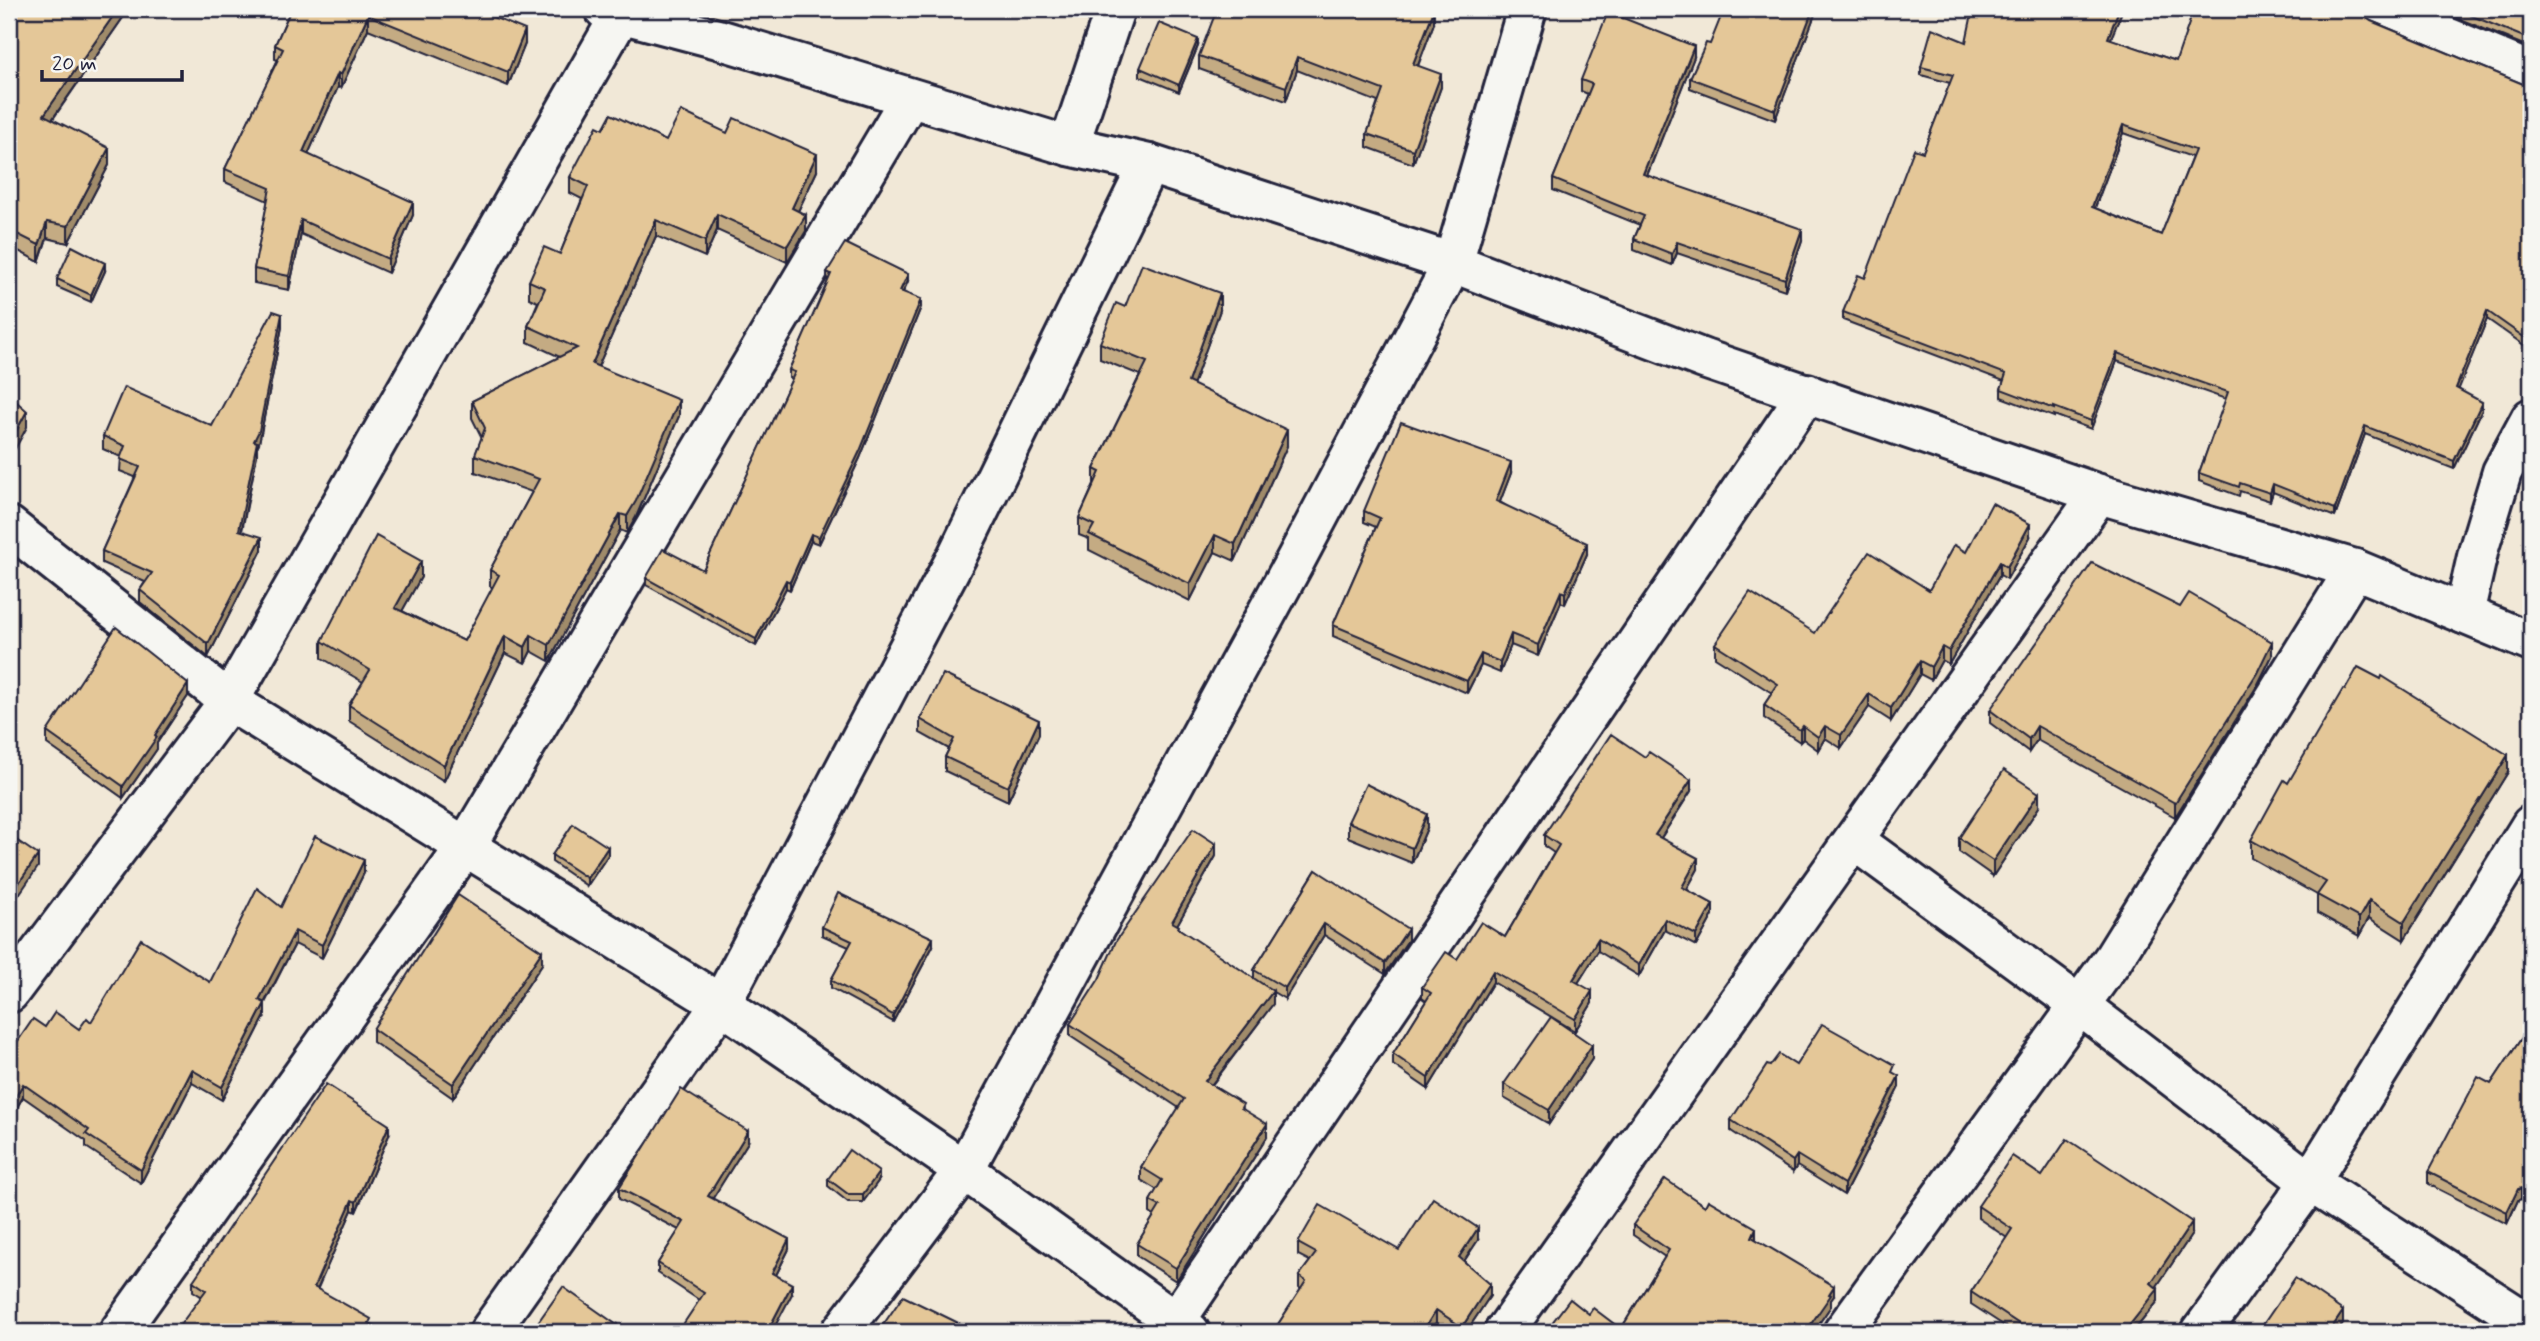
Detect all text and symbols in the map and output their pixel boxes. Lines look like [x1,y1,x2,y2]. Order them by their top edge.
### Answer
scale bar [42,38,182,82]
text: 20 m [52,50,97,78]

